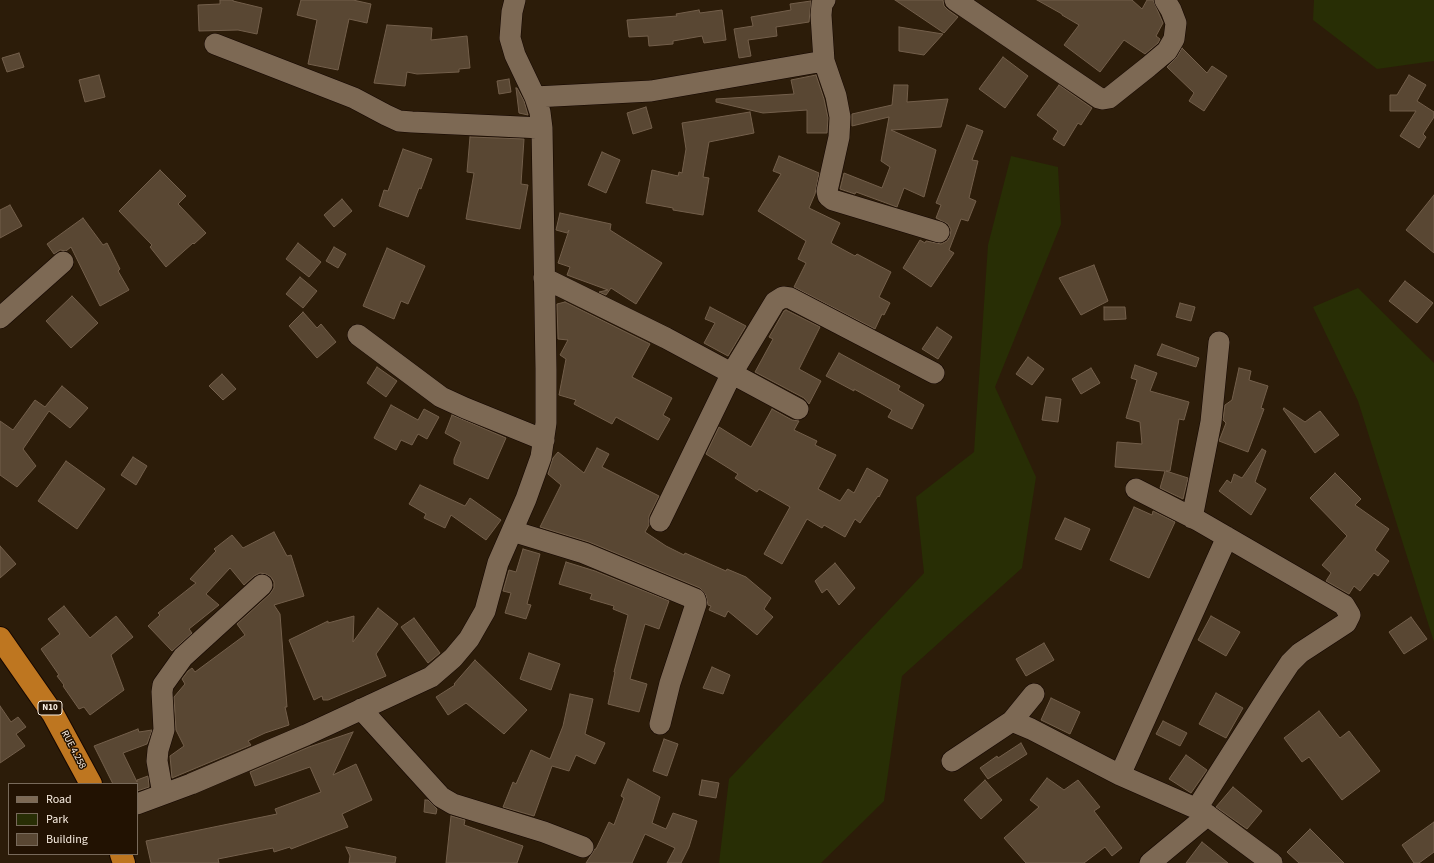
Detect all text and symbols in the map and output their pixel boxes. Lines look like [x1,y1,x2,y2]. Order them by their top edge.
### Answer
road number: N10 [38,701,62,715]
street label: RUE 4.258 [58,729,88,771]
legend [8,783,138,855]
text: Road [46,791,72,808]
text: Park [46,811,68,828]
text: Building [46,831,88,848]

